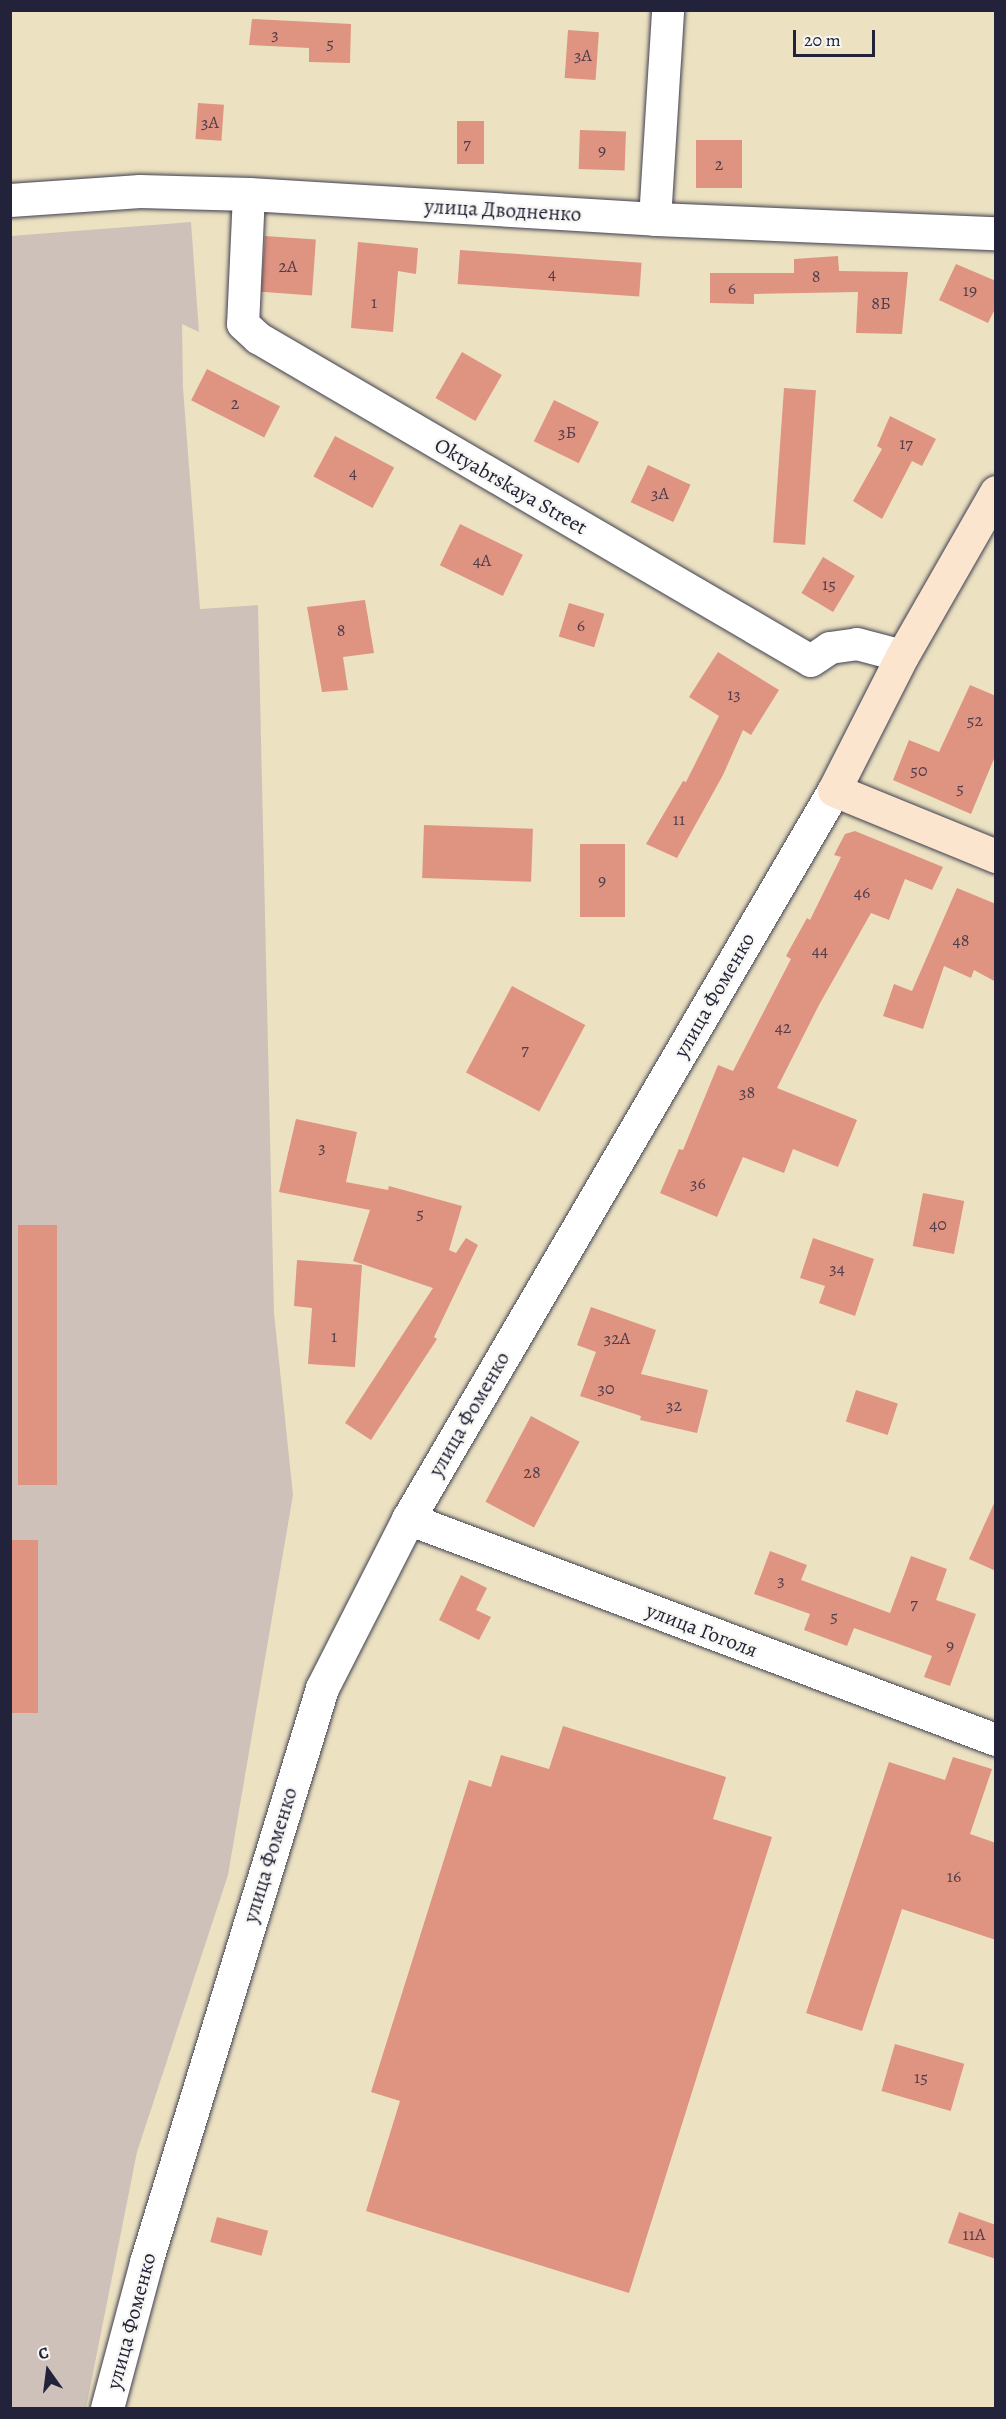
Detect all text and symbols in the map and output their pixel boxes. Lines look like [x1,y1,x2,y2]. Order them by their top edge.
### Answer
scale bar [796,18,878,56]
house number: 3 [271,23,279,45]
text: 20 m [804,28,841,52]
house number: 5 [326,32,334,54]
house number: 3А [574,44,592,66]
house number: 3А [201,111,219,133]
house number: 7 [463,132,471,154]
house number: 9 [598,139,606,161]
house number: 2 [715,153,723,175]
street label: улица Дводненко [424,193,582,227]
house number: 2А [278,255,298,277]
house number: 4 [548,262,556,284]
house number: 8 [812,265,820,287]
house number: 6 [728,277,736,299]
house number: 19 [963,279,977,301]
house number: 1 [371,291,377,313]
house number: 8Б [871,292,891,314]
house number: 2 [231,392,239,414]
house number: 3Б [558,421,576,443]
street label: Oktyabrskaya Street [430,432,592,540]
house number: 17 [899,432,913,454]
house number: 4 [349,461,357,483]
house number: 3А [651,482,669,504]
house number: 4А [473,549,491,571]
house number: 15 [822,573,836,595]
house number: 6 [577,614,585,636]
house number: 8 [337,619,345,641]
house number: 13 [727,683,741,705]
house number: 52 [967,709,983,731]
house number: 50 [910,759,928,781]
house number: 5 [956,777,964,799]
house number: 11 [673,808,685,830]
house number: 9 [598,869,606,891]
house number: 46 [854,881,870,903]
street label: улица Фоменко [668,928,760,1062]
house number: 48 [953,929,969,951]
house number: 44 [812,939,828,961]
house number: 42 [775,1016,791,1038]
house number: 7 [521,1038,529,1060]
house number: 38 [739,1081,755,1103]
house number: 3 [318,1136,326,1158]
house number: 36 [690,1172,706,1194]
house number: 5 [416,1202,424,1224]
house number: 40 [929,1213,947,1235]
house number: 34 [829,1257,845,1279]
house number: 1 [331,1325,337,1347]
house number: 32А [604,1327,630,1349]
street label: улица Фоменко [423,1347,515,1481]
house number: 30 [597,1377,615,1399]
house number: 32 [666,1394,682,1416]
house number: 28 [523,1461,541,1483]
house number: 3 [777,1569,785,1591]
house number: 7 [910,1592,918,1614]
street label: улица Гоголя [643,1597,761,1663]
house number: 5 [830,1605,838,1627]
house number: 9 [946,1634,954,1656]
street label: улица Фоменко [237,1784,303,1926]
house number: 16 [947,1865,961,1887]
house number: 15 [914,2066,928,2088]
house number: 11А [963,2223,985,2245]
street label: улица Фоменко [101,2250,161,2392]
north arrow [18,2341,78,2401]
text: С [36,2342,51,2365]

